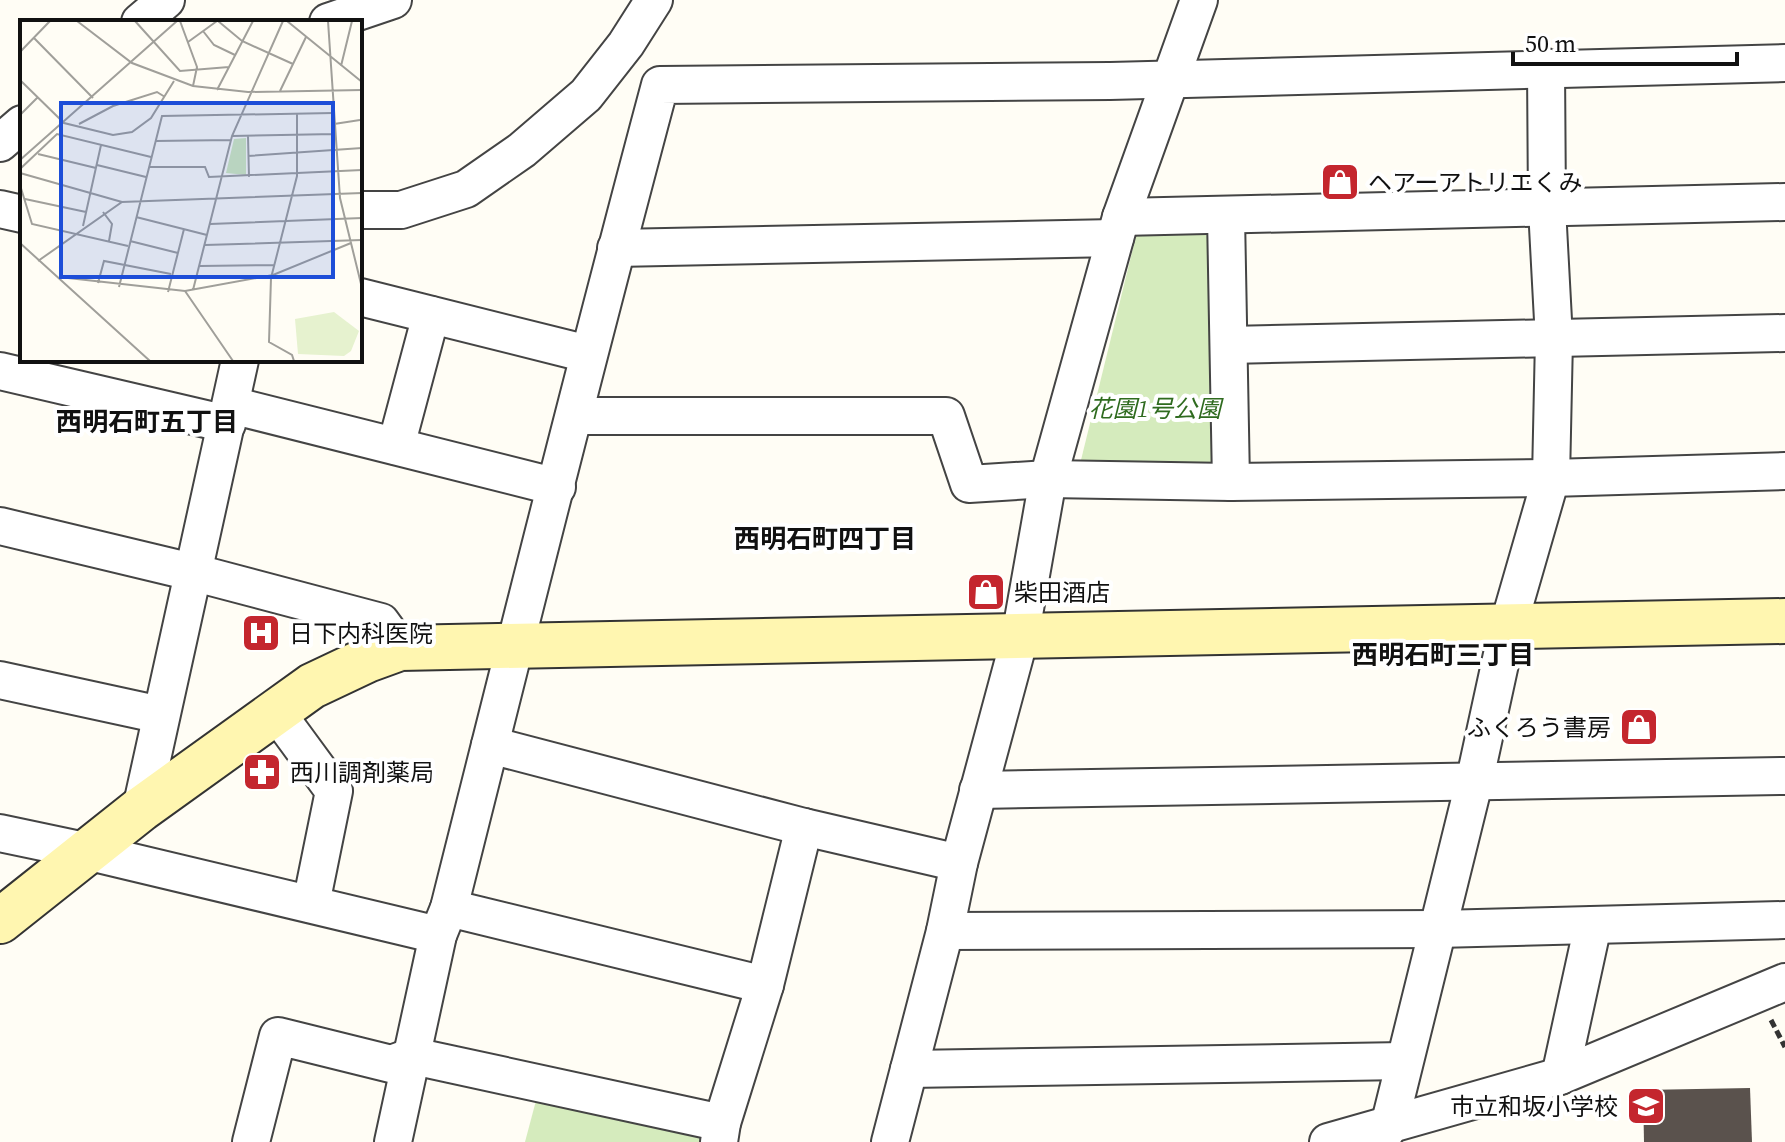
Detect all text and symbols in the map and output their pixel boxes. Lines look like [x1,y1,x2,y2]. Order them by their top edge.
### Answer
scale bar [1513,16,1737,66]
inset map [20,20,362,362]
text: 50 m [1525,27,1576,60]
shop icon: ヘアーアトリエくみ [1319,161,1361,203]
place label: ヘアーアトリエくみ [1368,166,1583,199]
park label: 花園1号公園 [1089,392,1224,425]
district label: 西明石町五丁目 [56,404,238,440]
district label: 西明石町四丁目 [734,521,916,557]
shop icon: 柴田酒店 [965,571,1007,613]
place label: 柴田酒店 [1014,576,1110,609]
hospital icon: 日下内科医院 [240,612,282,654]
place label: 日下内科医院 [289,617,433,650]
district label: 西明石町三丁目 [1352,637,1534,673]
shop icon: ふくろう書房 [1618,706,1660,748]
place label: ふくろう書房 [1467,711,1611,744]
pharmacy icon: 西川調剤薬局 [241,751,283,793]
place label: 西川調剤薬局 [290,756,434,789]
school or university icon: 市立和坂小学校 [1625,1085,1667,1127]
place label: 市立和坂小学校 [1450,1090,1618,1123]

